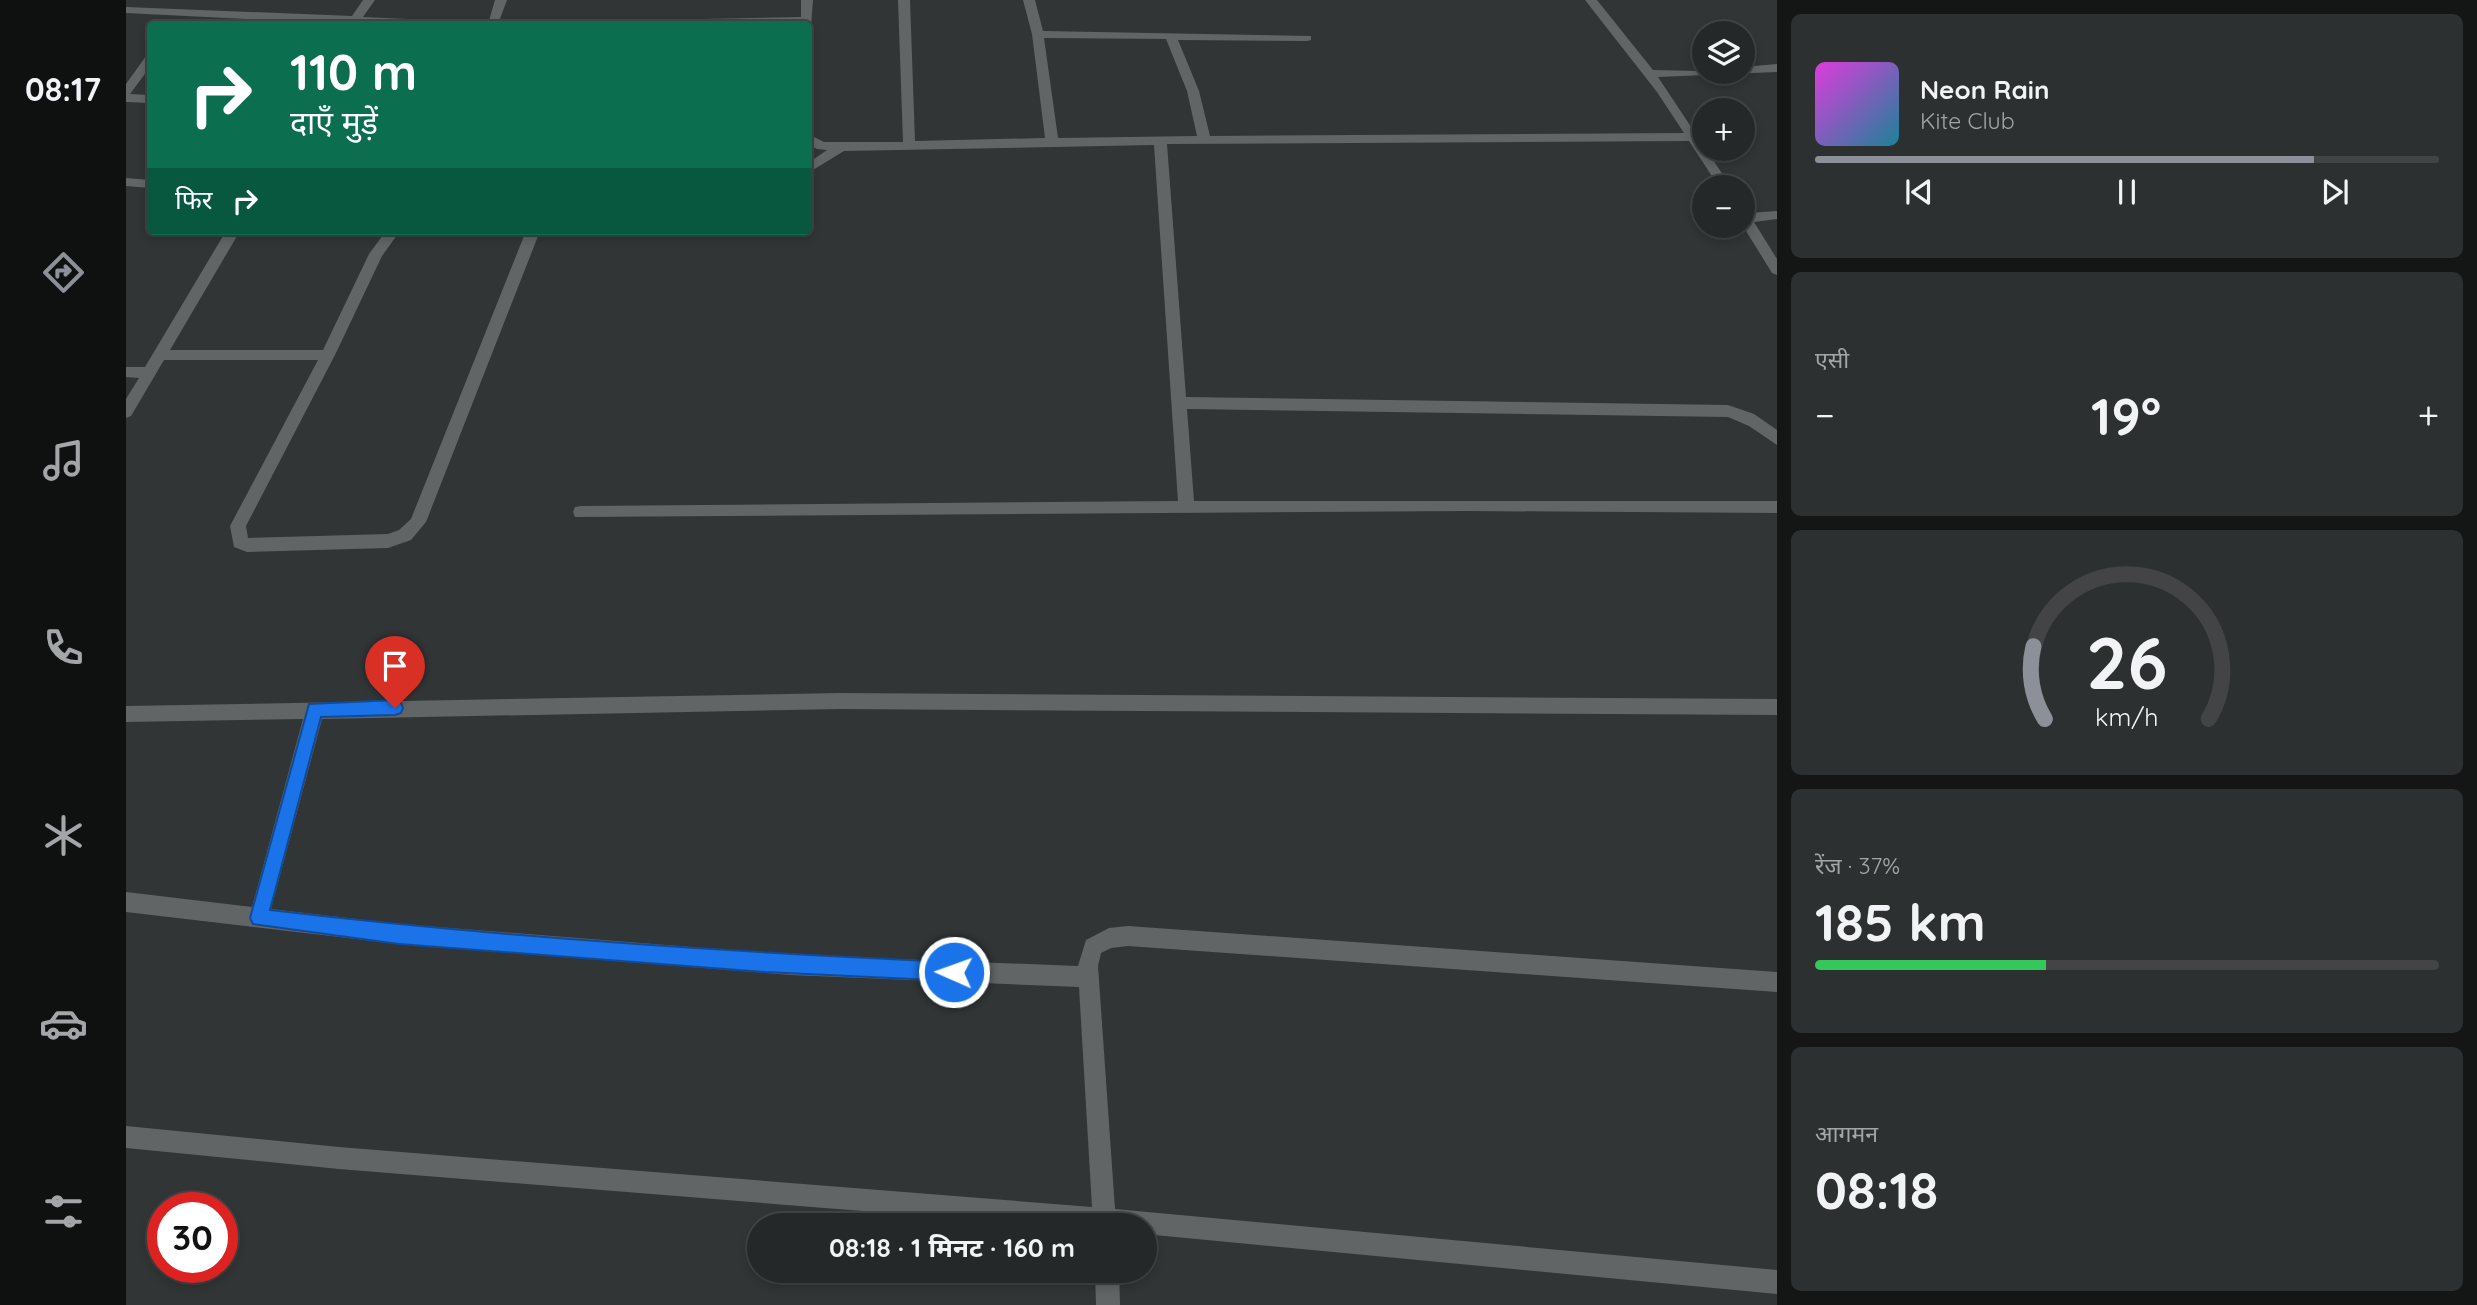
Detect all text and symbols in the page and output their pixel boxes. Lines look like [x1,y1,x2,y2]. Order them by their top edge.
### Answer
map controls [1692,21,1755,238]
button: layers [1692,21,1755,84]
text: 110 m [290,41,417,102]
icon: right [175,49,266,140]
text: 08:17 [25,69,101,109]
text: Neon Rain [1920,73,2049,106]
button: + [1692,98,1755,161]
text: दाएँ मुड़ें [290,102,378,142]
text: Kite Club [1920,106,2015,135]
icon: previous [1900,173,1938,211]
icon: pause [2108,173,2146,211]
icon: next [2316,173,2354,211]
button: − [1692,175,1755,238]
icon: right [226,182,264,220]
text: फिर [175,183,212,216]
icon: directions [39,248,88,297]
text: एसी [1815,345,1849,374]
text: 19° [2091,383,2161,448]
text: − [1815,391,1835,439]
text: + [2418,391,2439,439]
icon: music [39,436,88,485]
text: 26 [2086,616,2168,707]
icon: phone [39,623,88,672]
pin [365,636,425,708]
icon: arrive [376,647,414,685]
text: km/h [2095,700,2159,731]
icon: climate [39,811,88,860]
text: रेंज · 37% [1815,851,1900,880]
text: 185 km [1815,889,1986,954]
position arrow [917,935,991,1009]
icon: car [39,999,88,1048]
text: आगमन [1815,1119,1878,1148]
text: 08:18 [1815,1157,1938,1222]
icon: filters [39,1187,88,1236]
speed limit sign: 30 [147,1192,238,1283]
text: 08:18 · 1 मिनट · 160 m [829,1231,1075,1264]

